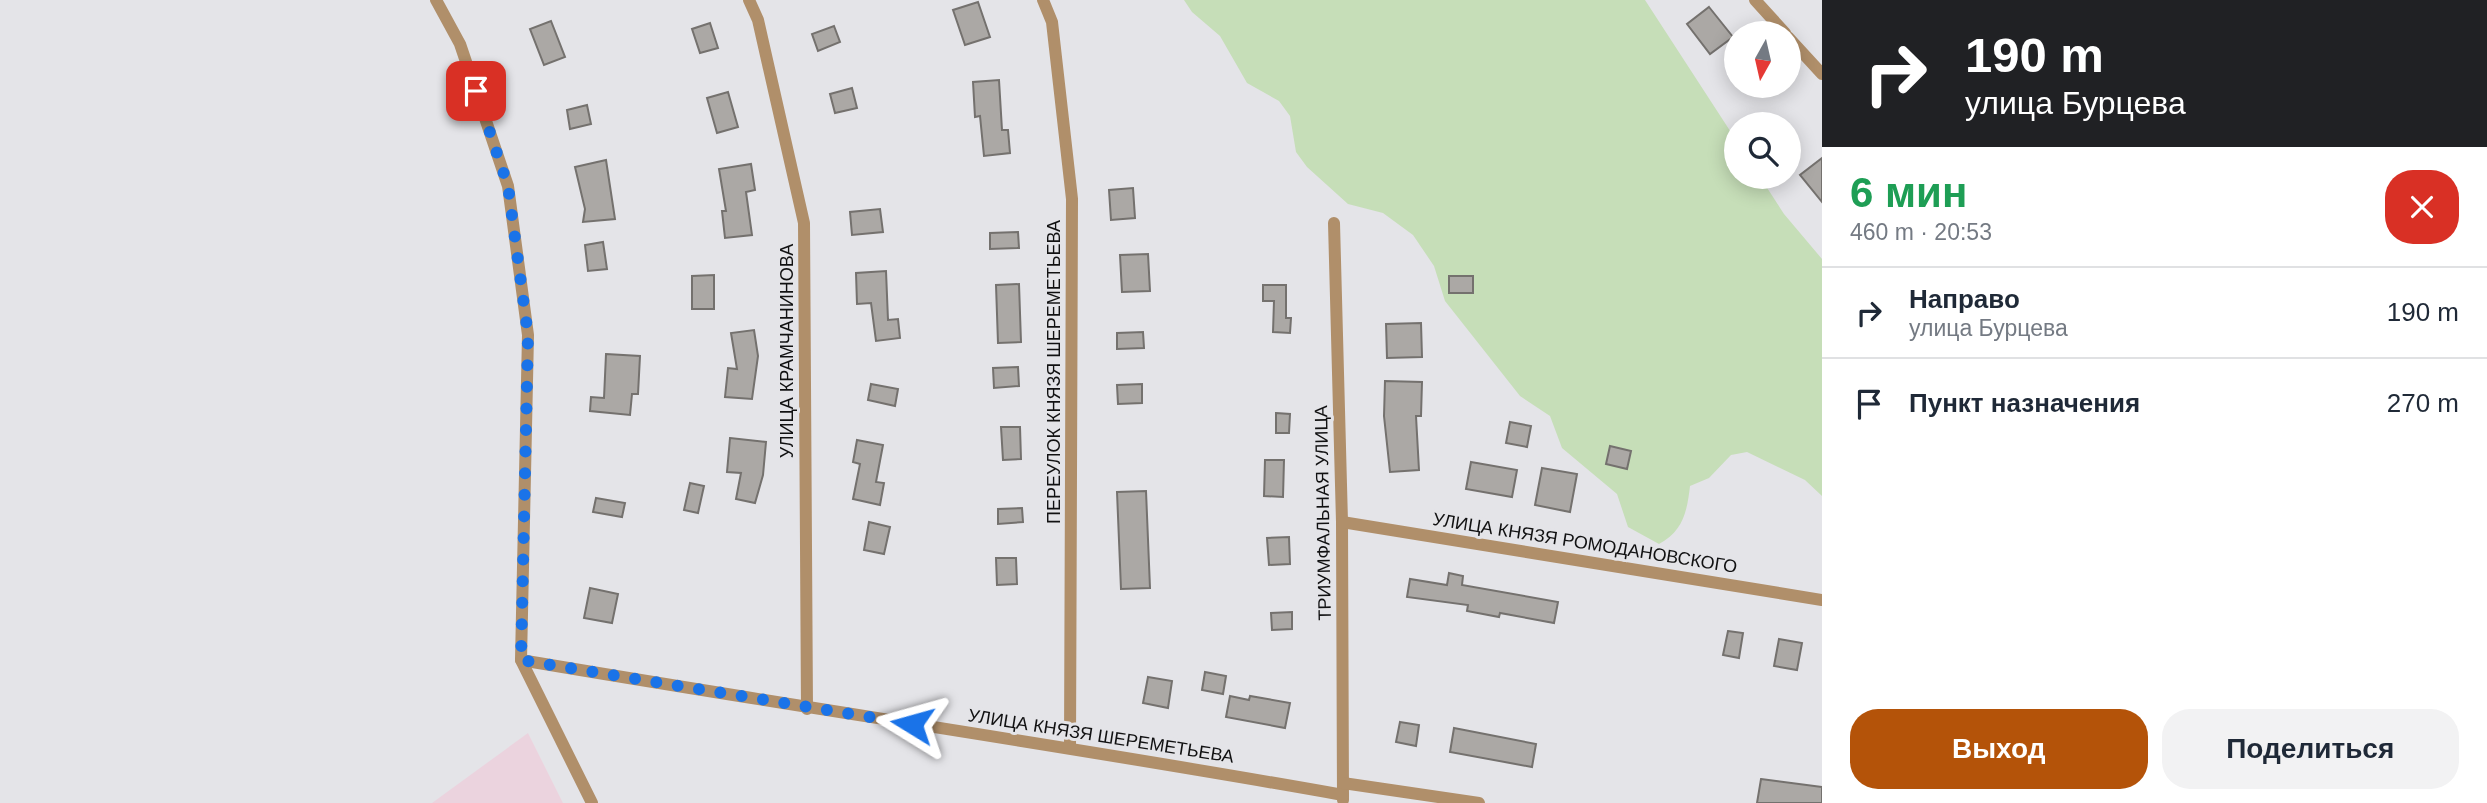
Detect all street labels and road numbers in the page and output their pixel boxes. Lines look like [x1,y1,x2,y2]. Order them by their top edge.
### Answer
street label: ПЕРЕУЛОК КНЯЗЯ ШЕРЕМЕТЬЕВА [1044,220,1064,524]
street label: УЛИЦА КРАМЧАНИНОВА [777,244,797,458]
street label: ТРИУМФАЛЬНАЯ УЛИЦА [1311,405,1335,621]
street label: УЛИЦА КНЯЗЯ РОМОДАНОВСКОГО [1431,509,1739,577]
street label: УЛИЦА КНЯЗЯ ШЕРЕМЕТЬЕВА [967,705,1235,767]

